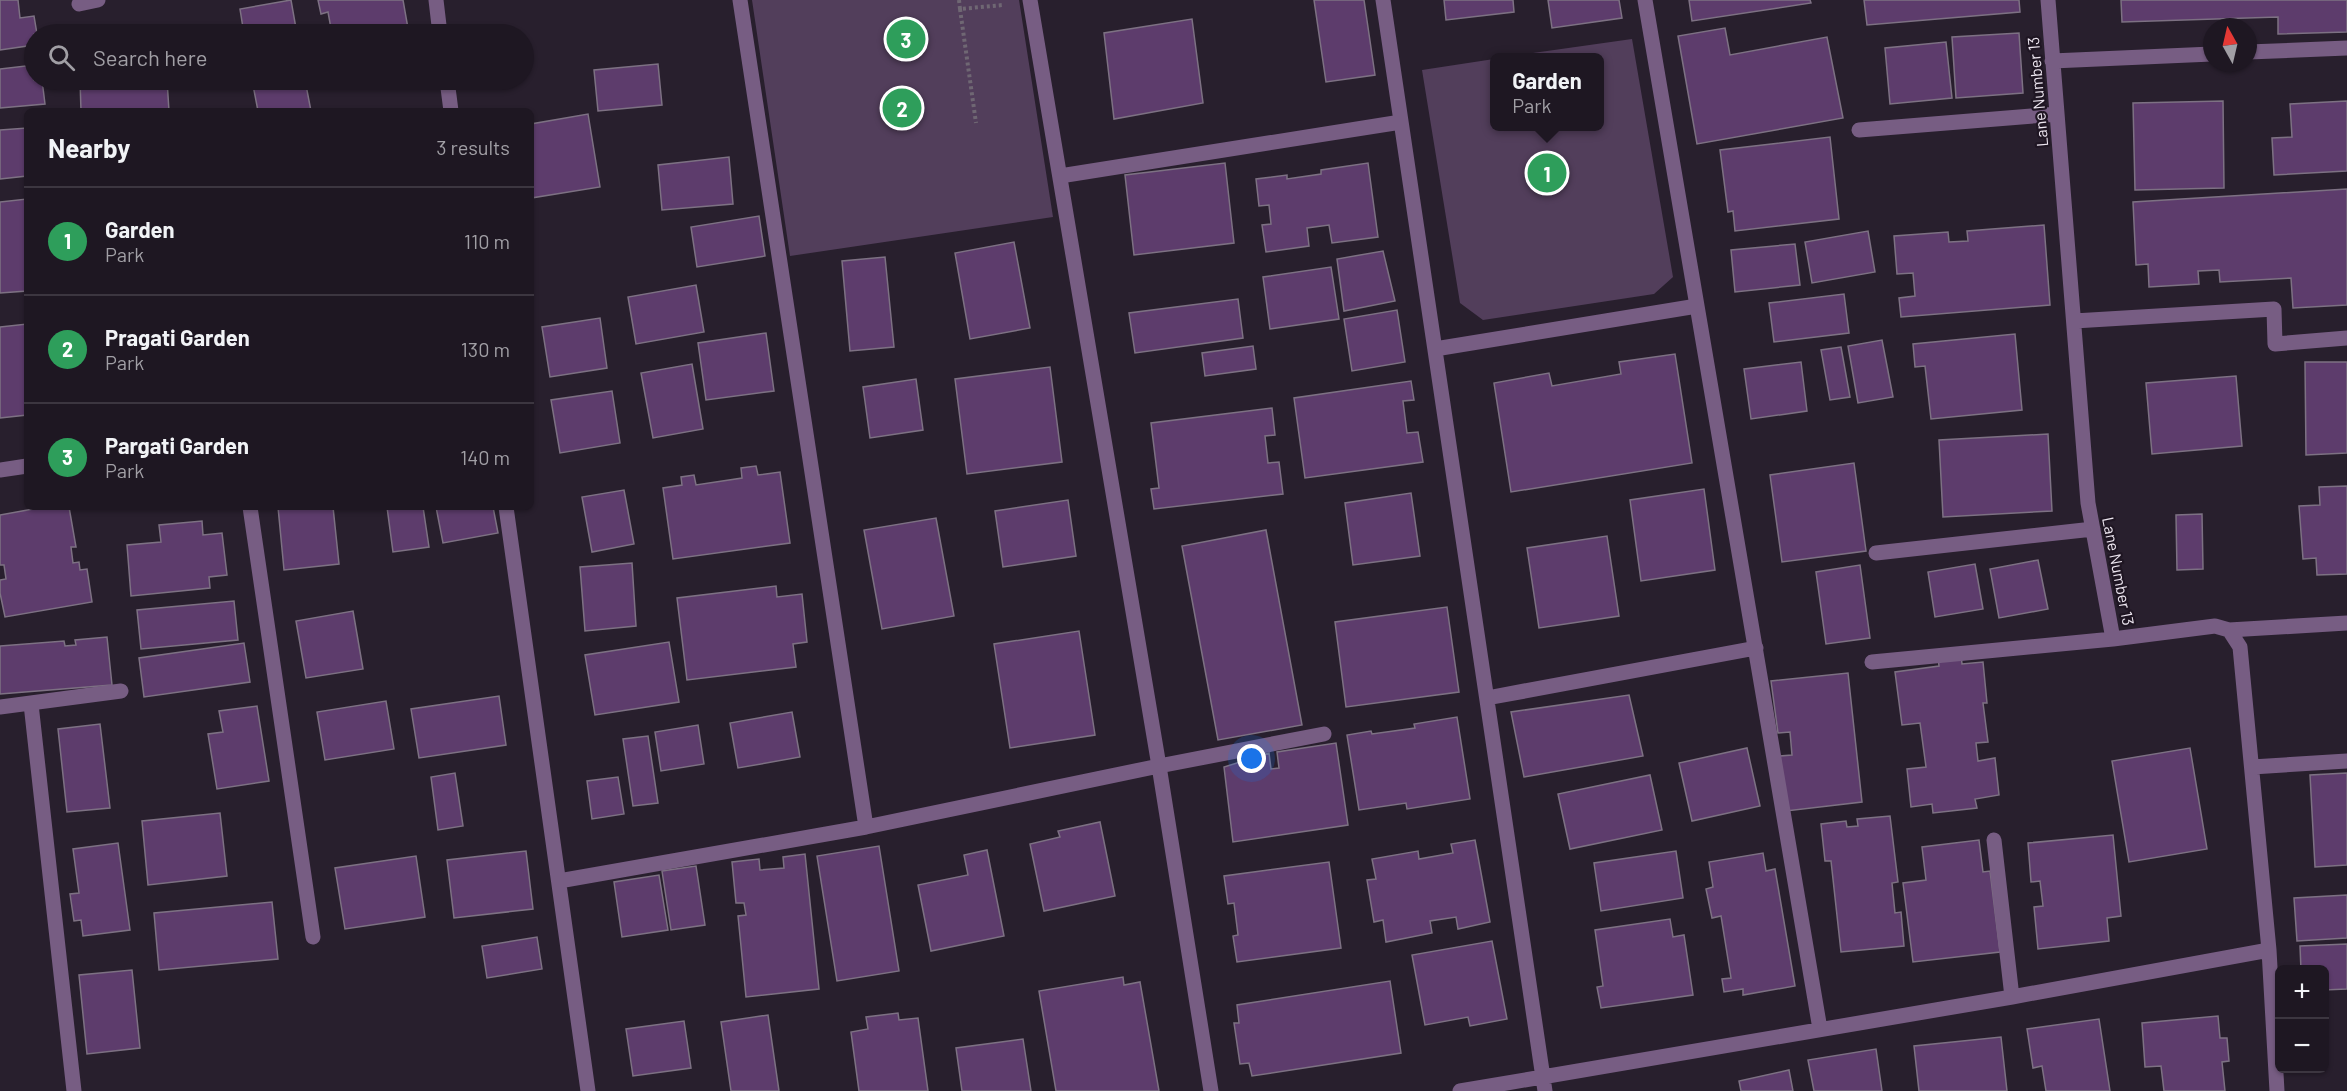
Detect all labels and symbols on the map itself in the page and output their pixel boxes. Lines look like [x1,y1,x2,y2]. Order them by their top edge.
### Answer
pin: 3 [886,16,926,62]
north arrow [2203,18,2257,72]
street label: Lane Number 13 [2023,36,2051,148]
pin: 2 [882,86,922,130]
pin: 1 [1528,150,1566,195]
street label: Lane Number 13 [2099,515,2139,627]
your location [1237,744,1266,773]

